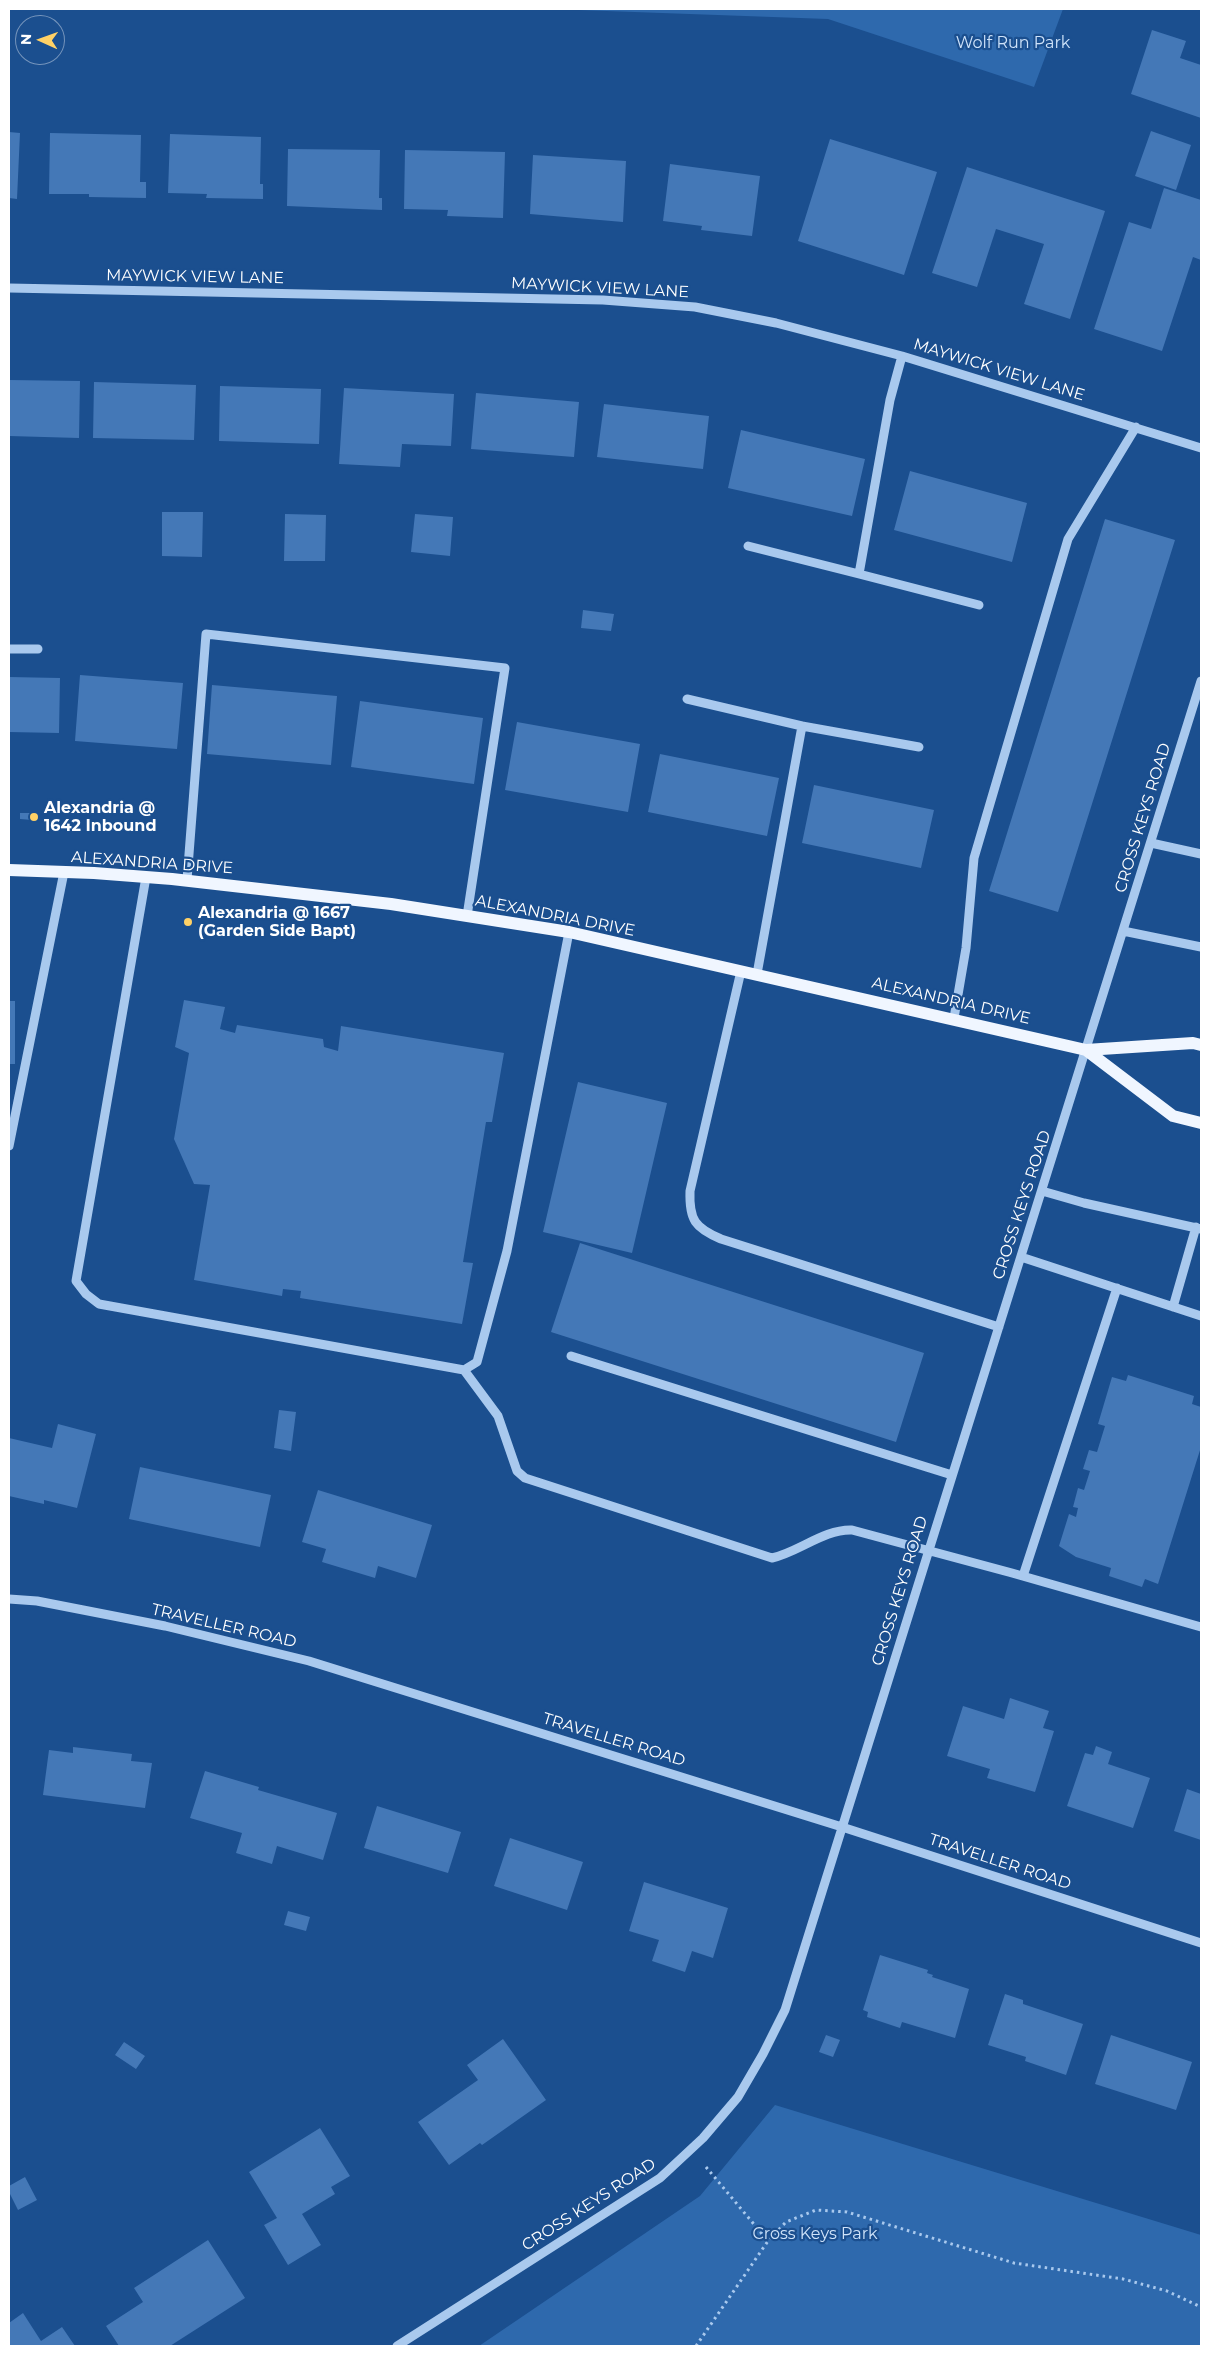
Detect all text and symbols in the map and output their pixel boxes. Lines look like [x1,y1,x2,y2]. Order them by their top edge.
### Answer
north arrow [15,15,65,65]
park label: Wolf Run Park [956,33,1070,53]
text: N [17,34,35,45]
street label: MAYWICK VIEW LANE [106,266,284,288]
street label: MAYWICK VIEW LANE [511,274,689,302]
street label: MAYWICK VIEW LANE [911,335,1087,405]
street label: CROSS KEYS ROAD [1111,741,1175,895]
place label: Alexandria @ 1642 Inbound [44,798,156,836]
marker: Alexandria @ 1642 Inbound [28,811,40,823]
street label: ALEXANDRIA DRIVE [70,848,234,878]
street label: ALEXANDRIA DRIVE [474,891,636,941]
place label: Alexandria @ 1667 (Garden Side Bapt) [198,903,356,941]
marker: Alexandria @ 1667 (Garden Side Bapt) [182,916,194,928]
street label: ALEXANDRIA DRIVE [870,973,1032,1029]
street label: CROSS KEYS ROAD [989,1128,1055,1282]
street label: CROSS KEYS ROAD [868,1514,932,1668]
street label: TRAVELLER ROAD [150,1600,298,1652]
street label: TRAVELLER ROAD [540,1709,688,1771]
street label: TRAVELLER ROAD [927,1830,1073,1894]
street label: CROSS KEYS ROAD [519,2155,659,2255]
park label: Cross Keys Park [752,2224,878,2244]

